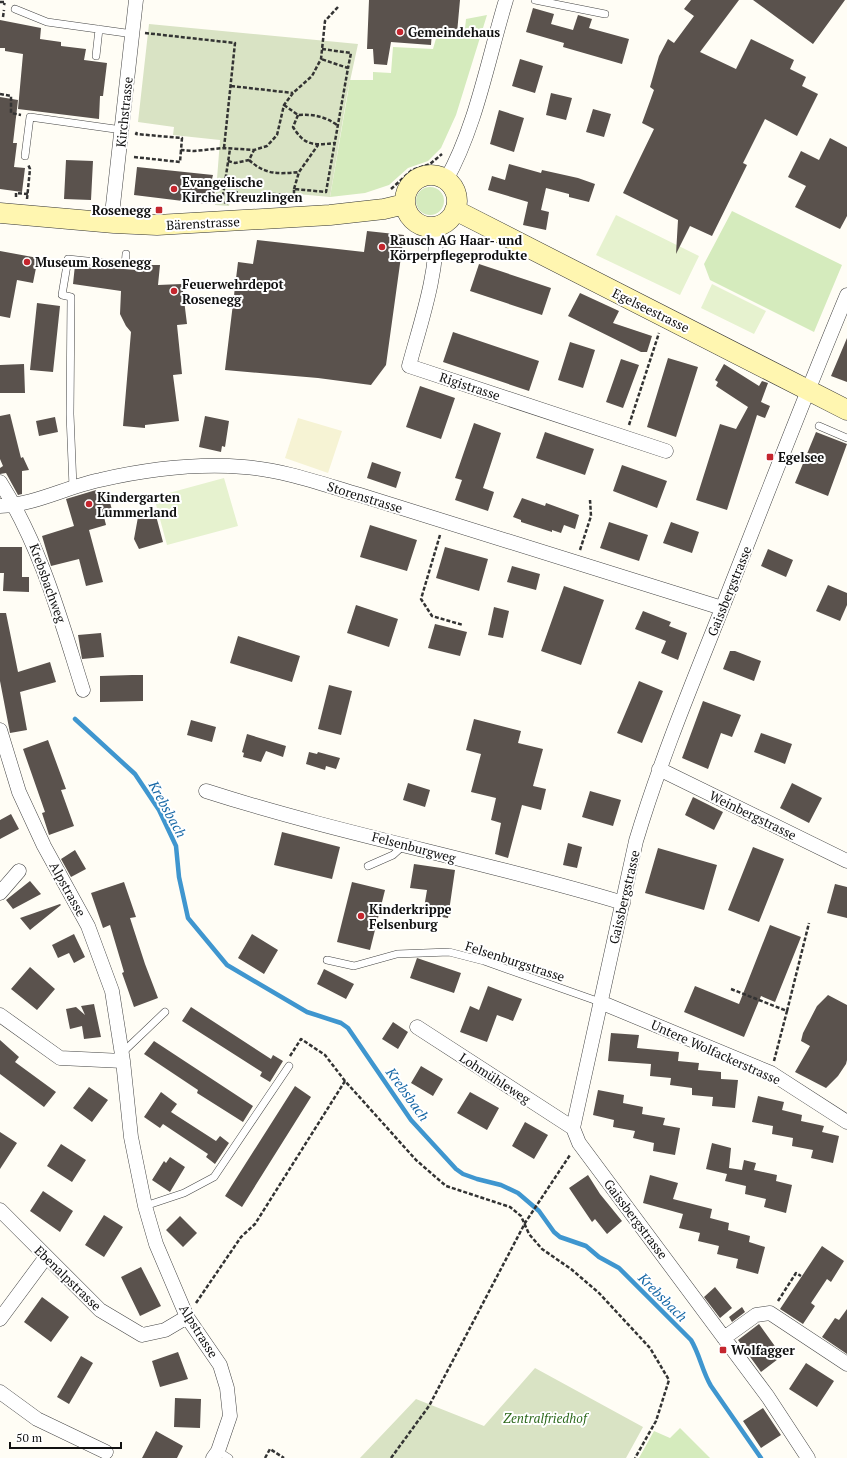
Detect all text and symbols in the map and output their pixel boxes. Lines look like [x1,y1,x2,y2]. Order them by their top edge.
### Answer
place label: Gemeindehaus [408,23,500,41]
marker: Gemeindehaus [395,27,405,37]
street label: Kirchstrasse [111,76,137,148]
place label: Evangelische Kirche Kreuzlingen [182,173,303,206]
marker: Evangelische Kirche Kreuzlingen [169,184,179,194]
place label: Rosenegg [92,201,152,219]
marker: Rosenegg [154,205,164,215]
street label: Bärenstrasse [166,212,240,234]
place label: Rausch AG Haar- und Körperpflegeprodukte [390,231,527,264]
marker: Rausch AG Haar- und Körperpflegeprodukte [377,242,387,252]
place label: Museum Rosenegg [35,253,152,271]
marker: Museum Rosenegg [22,257,32,267]
place label: Feuerwehrdepot Rosenegg [182,275,284,308]
street label: Egelseestrasse [610,284,692,336]
marker: Feuerwehrdepot Rosenegg [169,286,179,296]
street label: Rigistrasse [437,368,503,404]
place label: Egelsee [778,448,824,466]
marker: Egelsee [765,452,775,462]
street label: Storenstrasse [325,477,405,517]
place label: Kindergarten Lummerland [97,488,181,521]
marker: Kindergarten Lummerland [84,499,94,509]
street label: Krebsbachweg [25,541,71,625]
street label: Gaissbergstrasse [703,543,755,639]
water label: Krebsbach [144,776,191,841]
street label: Weinbergstrasse [706,786,800,844]
street label: Felsenburgweg [370,827,458,867]
street label: Gaissbergstrasse [604,848,644,946]
street label: Alpstrasse [46,858,90,920]
place label: Kinderkrippe Felsenburg [369,900,452,933]
marker: Kinderkrippe Felsenburg [356,911,366,921]
street label: Felsenburgstrasse [463,936,567,986]
street label: Untere Wolfackerstrasse [648,1015,784,1089]
street label: Lohmühleweg [456,1048,534,1108]
water label: Krebsbach [381,1062,434,1125]
street label: Gaissbergstrasse [600,1175,672,1263]
street label: Ebenalpstrasse [31,1241,105,1315]
water label: Krebsbach [634,1268,692,1326]
street label: Alpstrasse [175,1301,223,1361]
place label: Wolfagger [731,1341,795,1359]
marker: Wolfagger [718,1345,728,1355]
park label: Zentralfriedhof [503,1409,589,1427]
scale bar [10,1424,121,1450]
text: 50 m [16,1430,43,1445]

